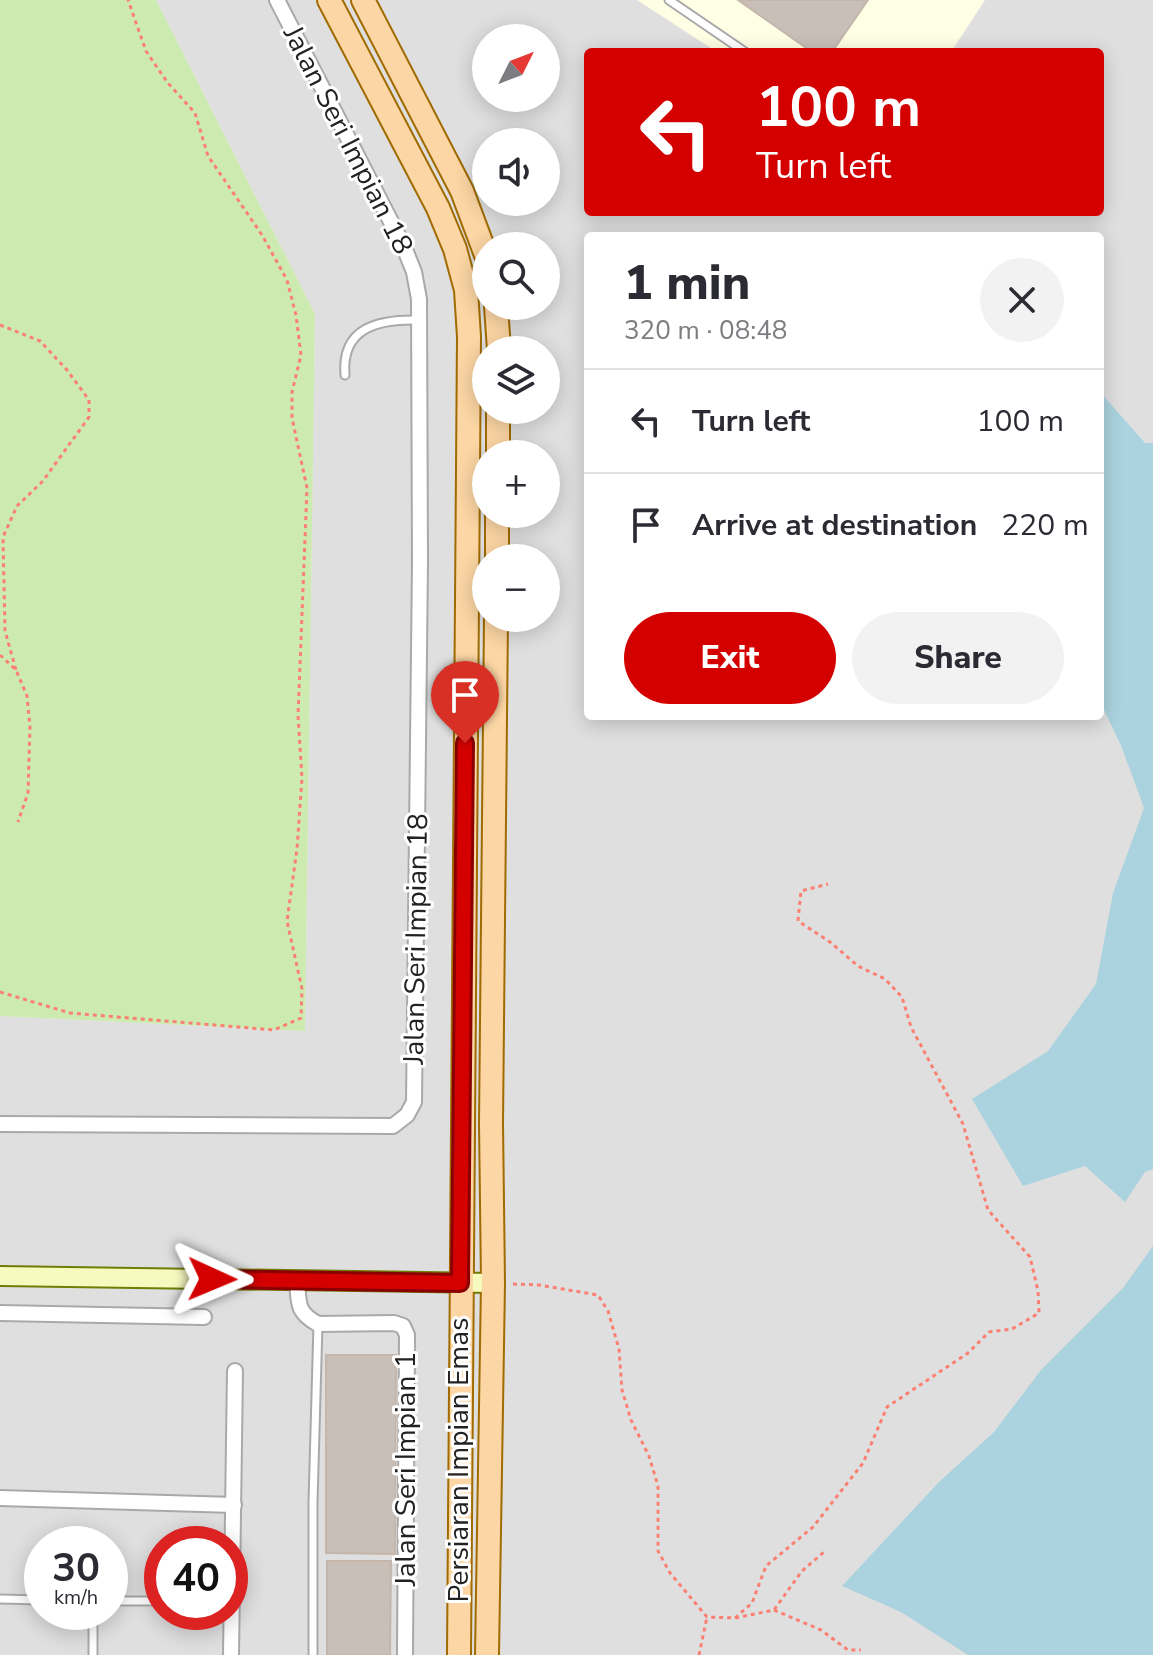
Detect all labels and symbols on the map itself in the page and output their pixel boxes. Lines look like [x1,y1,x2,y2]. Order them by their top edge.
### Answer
street label: Jalan Seri Impian 18 [274,18,422,261]
north arrow [472,24,560,112]
pin [431,661,499,743]
street label: Jalan Seri Impian 18 [395,813,437,1066]
position arrow [170,1237,254,1321]
street label: Persiaran Impian Emas [440,1317,478,1603]
street label: Jalan Seri Impian 1 [387,1352,425,1587]
speed limit sign: 40 [144,1526,248,1630]

